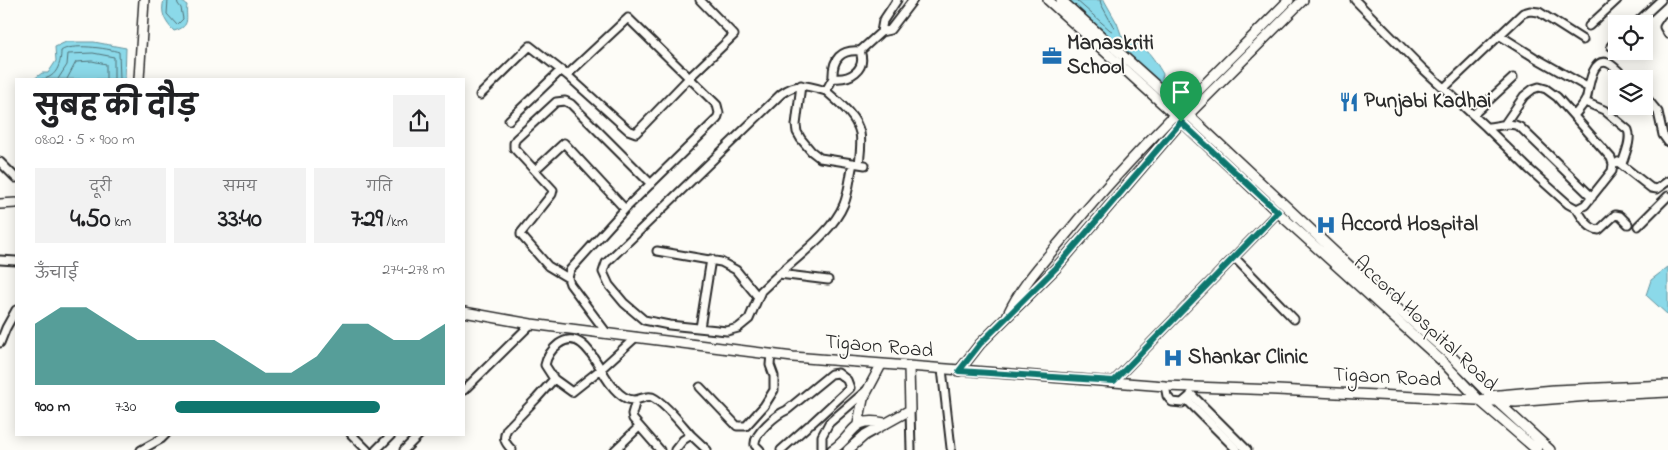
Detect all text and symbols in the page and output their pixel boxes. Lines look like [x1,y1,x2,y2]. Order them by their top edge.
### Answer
map controls [1608,15,1653,115]
button: locate [1608,15,1653,60]
place label: Manaskriti School [1067,29,1154,83]
office icon: Manaskriti School [1041,45,1063,67]
button: layers [1608,70,1653,115]
pin [1160,71,1202,122]
icon: arrive [1167,78,1195,106]
place label: Punjabi Kadhai [1364,87,1492,117]
text: सुबह की दौड़ [35,88,197,129]
restaurant icon: Punjabi Kadhai [1338,91,1360,113]
button: share [393,95,445,147]
text: 08:02 · 5 × 900 m [35,128,135,152]
text: दूरी [90,177,112,198]
text: समय [223,177,257,198]
text: गति [367,177,392,198]
text: 4.50 [70,202,111,238]
text: 33:40 [218,202,262,238]
text: 7:29 [351,202,383,238]
place label: Accord Hospital [1341,210,1478,240]
text: km [111,212,131,233]
text: /km [383,212,408,233]
hospital icon: Accord Hospital [1315,214,1337,236]
street label: Accord Hospital Road [1346,249,1504,399]
text: 274–278 m [382,258,445,282]
text: ऊँचाई [35,262,78,286]
street label: Tigaon Road [823,327,935,369]
place label: Shankar Clinic [1188,343,1308,373]
hospital icon: Shankar Clinic [1162,347,1184,369]
street label: Tigaon Road [1332,360,1442,398]
text: 900 m [35,395,70,419]
text: 7:30 [115,395,136,419]

